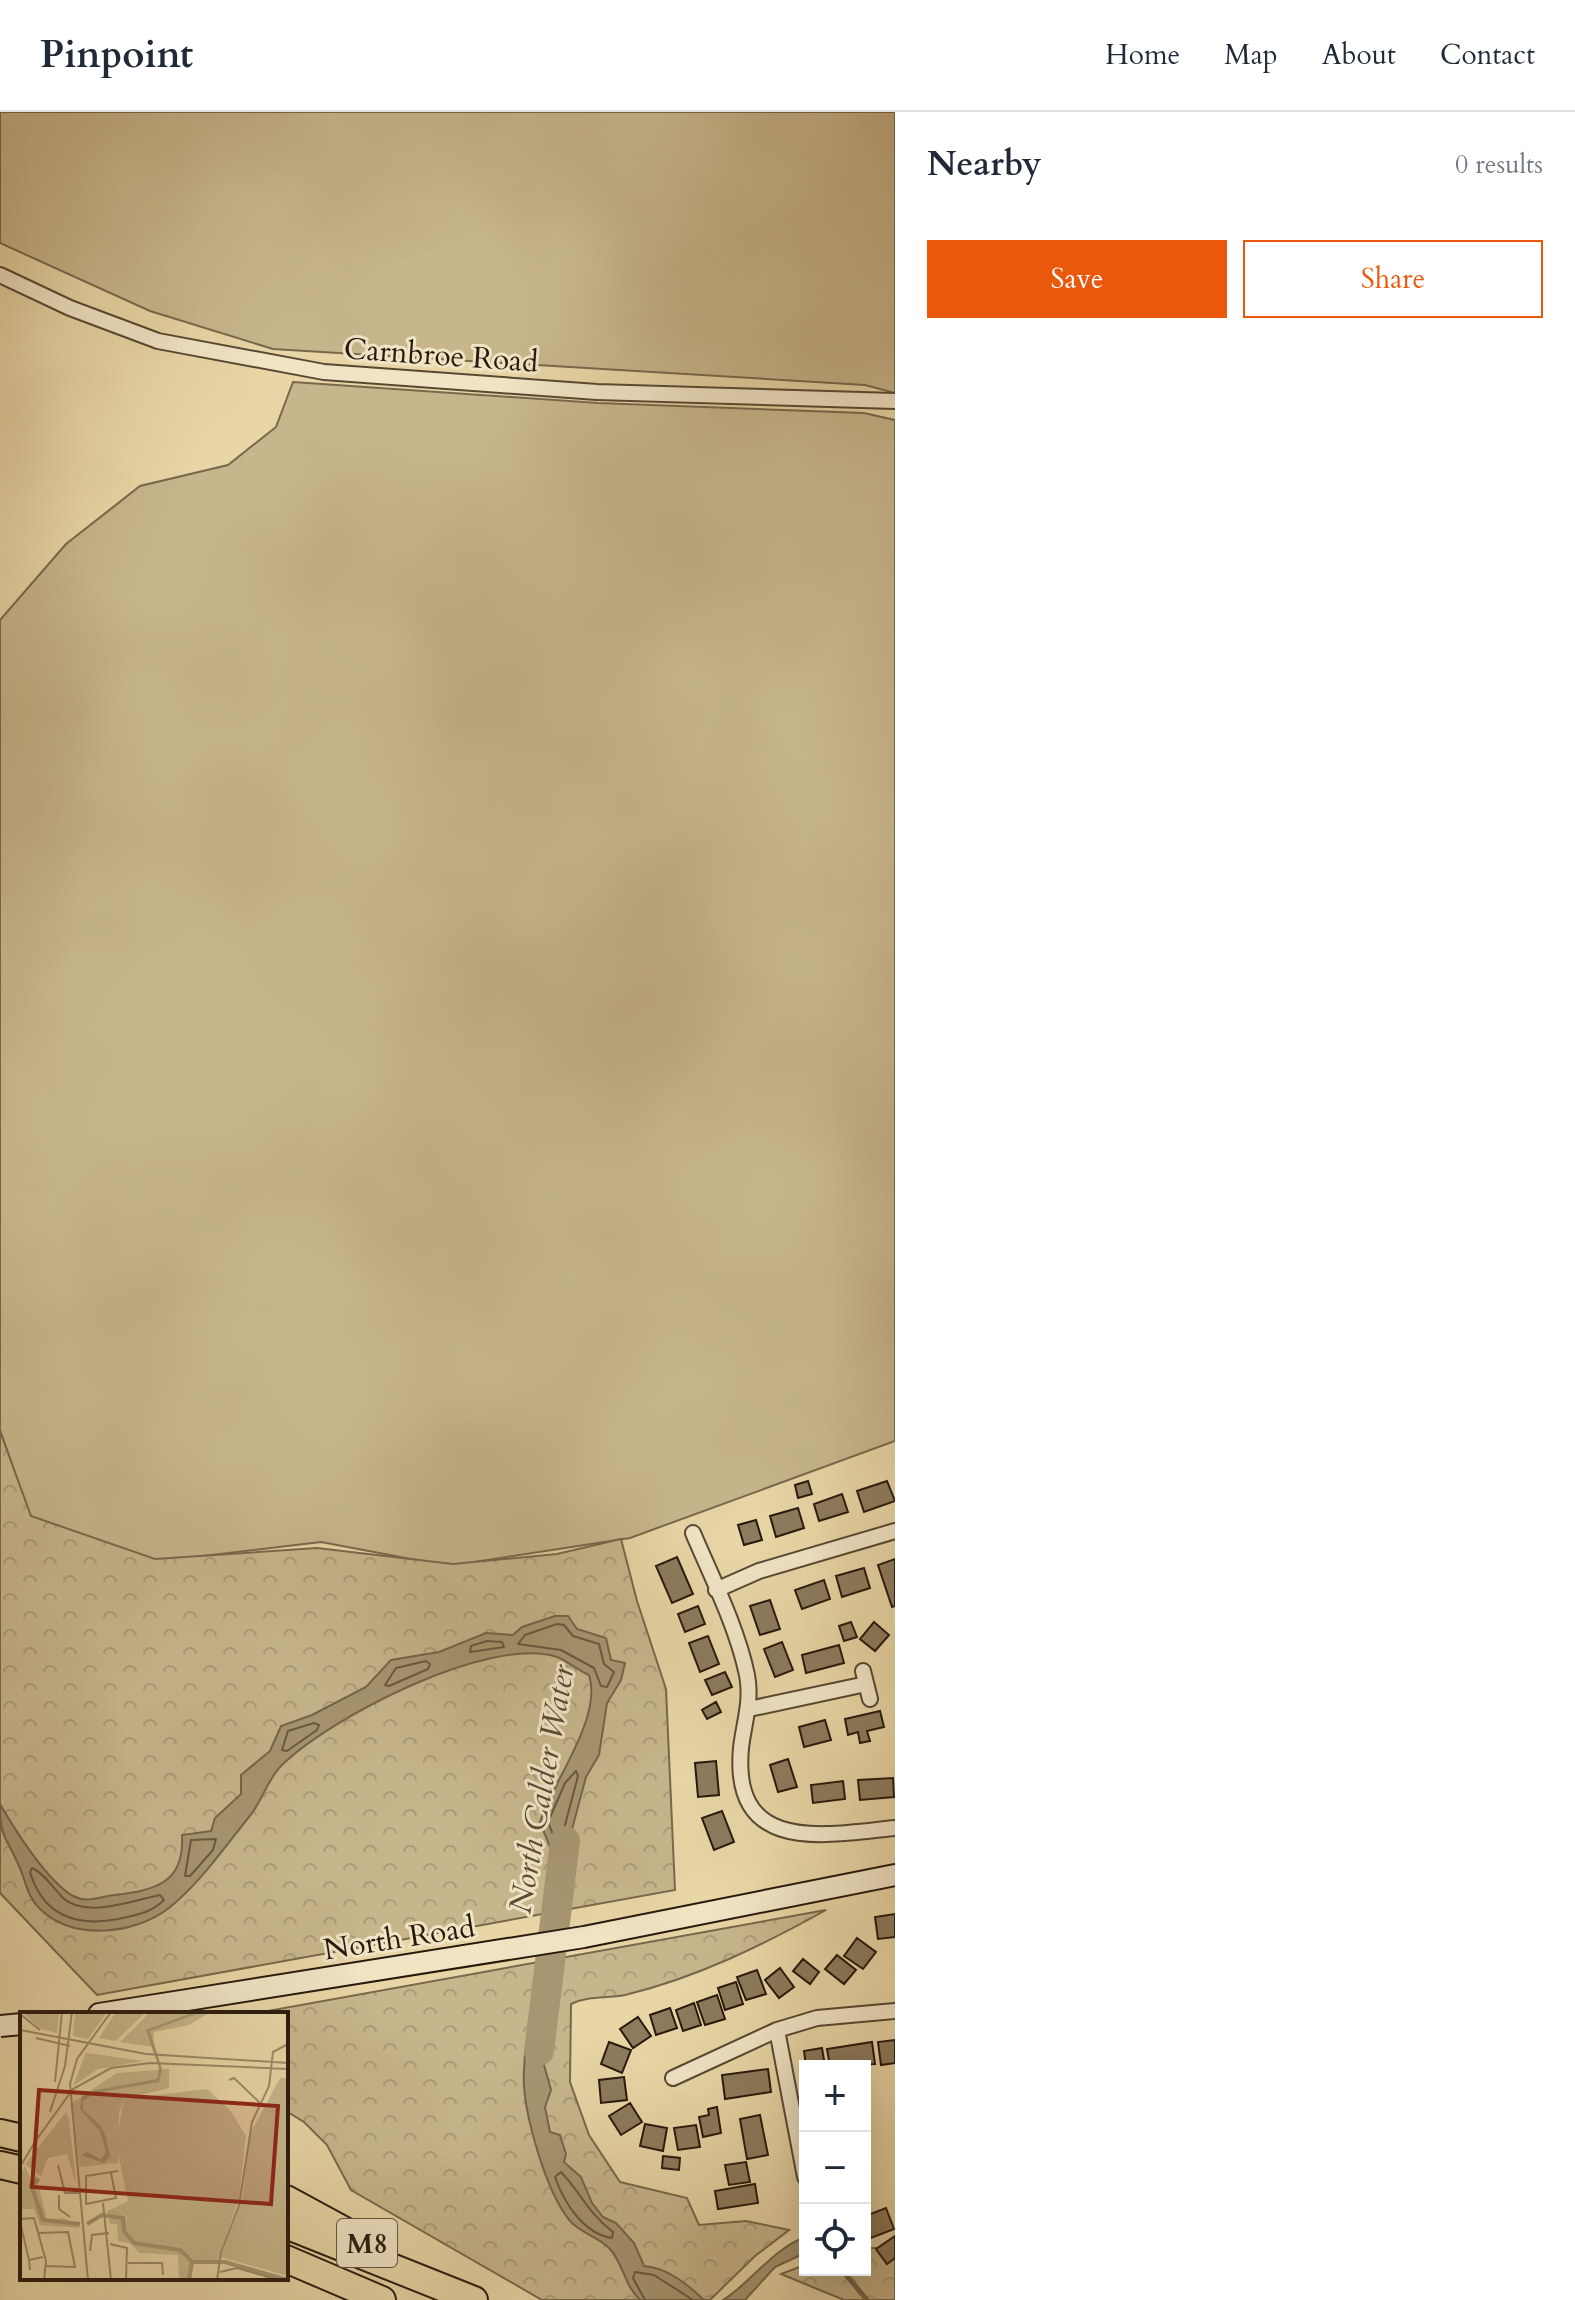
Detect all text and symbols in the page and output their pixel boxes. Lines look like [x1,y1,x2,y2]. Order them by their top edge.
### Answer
text: Pinpoint [40,29,193,81]
text: Home [1105,36,1180,74]
text: Map [1224,36,1278,74]
text: About [1322,36,1396,74]
text: Contact [1440,36,1535,74]
text: Nearby [927,141,1042,187]
text: 0 results [1455,147,1543,182]
button: Save [927,240,1227,318]
button: Share [1243,240,1543,318]
street label: Carnbroe Road [342,328,540,383]
water label: North Calder Water [498,1660,586,1917]
street label: North Road [320,1906,478,1971]
inset map [20,2012,288,2280]
map controls [799,2060,871,2276]
button: + [799,2060,871,2132]
button: − [799,2132,871,2204]
button: locate [799,2204,871,2276]
road number: M8 [337,2219,397,2267]

